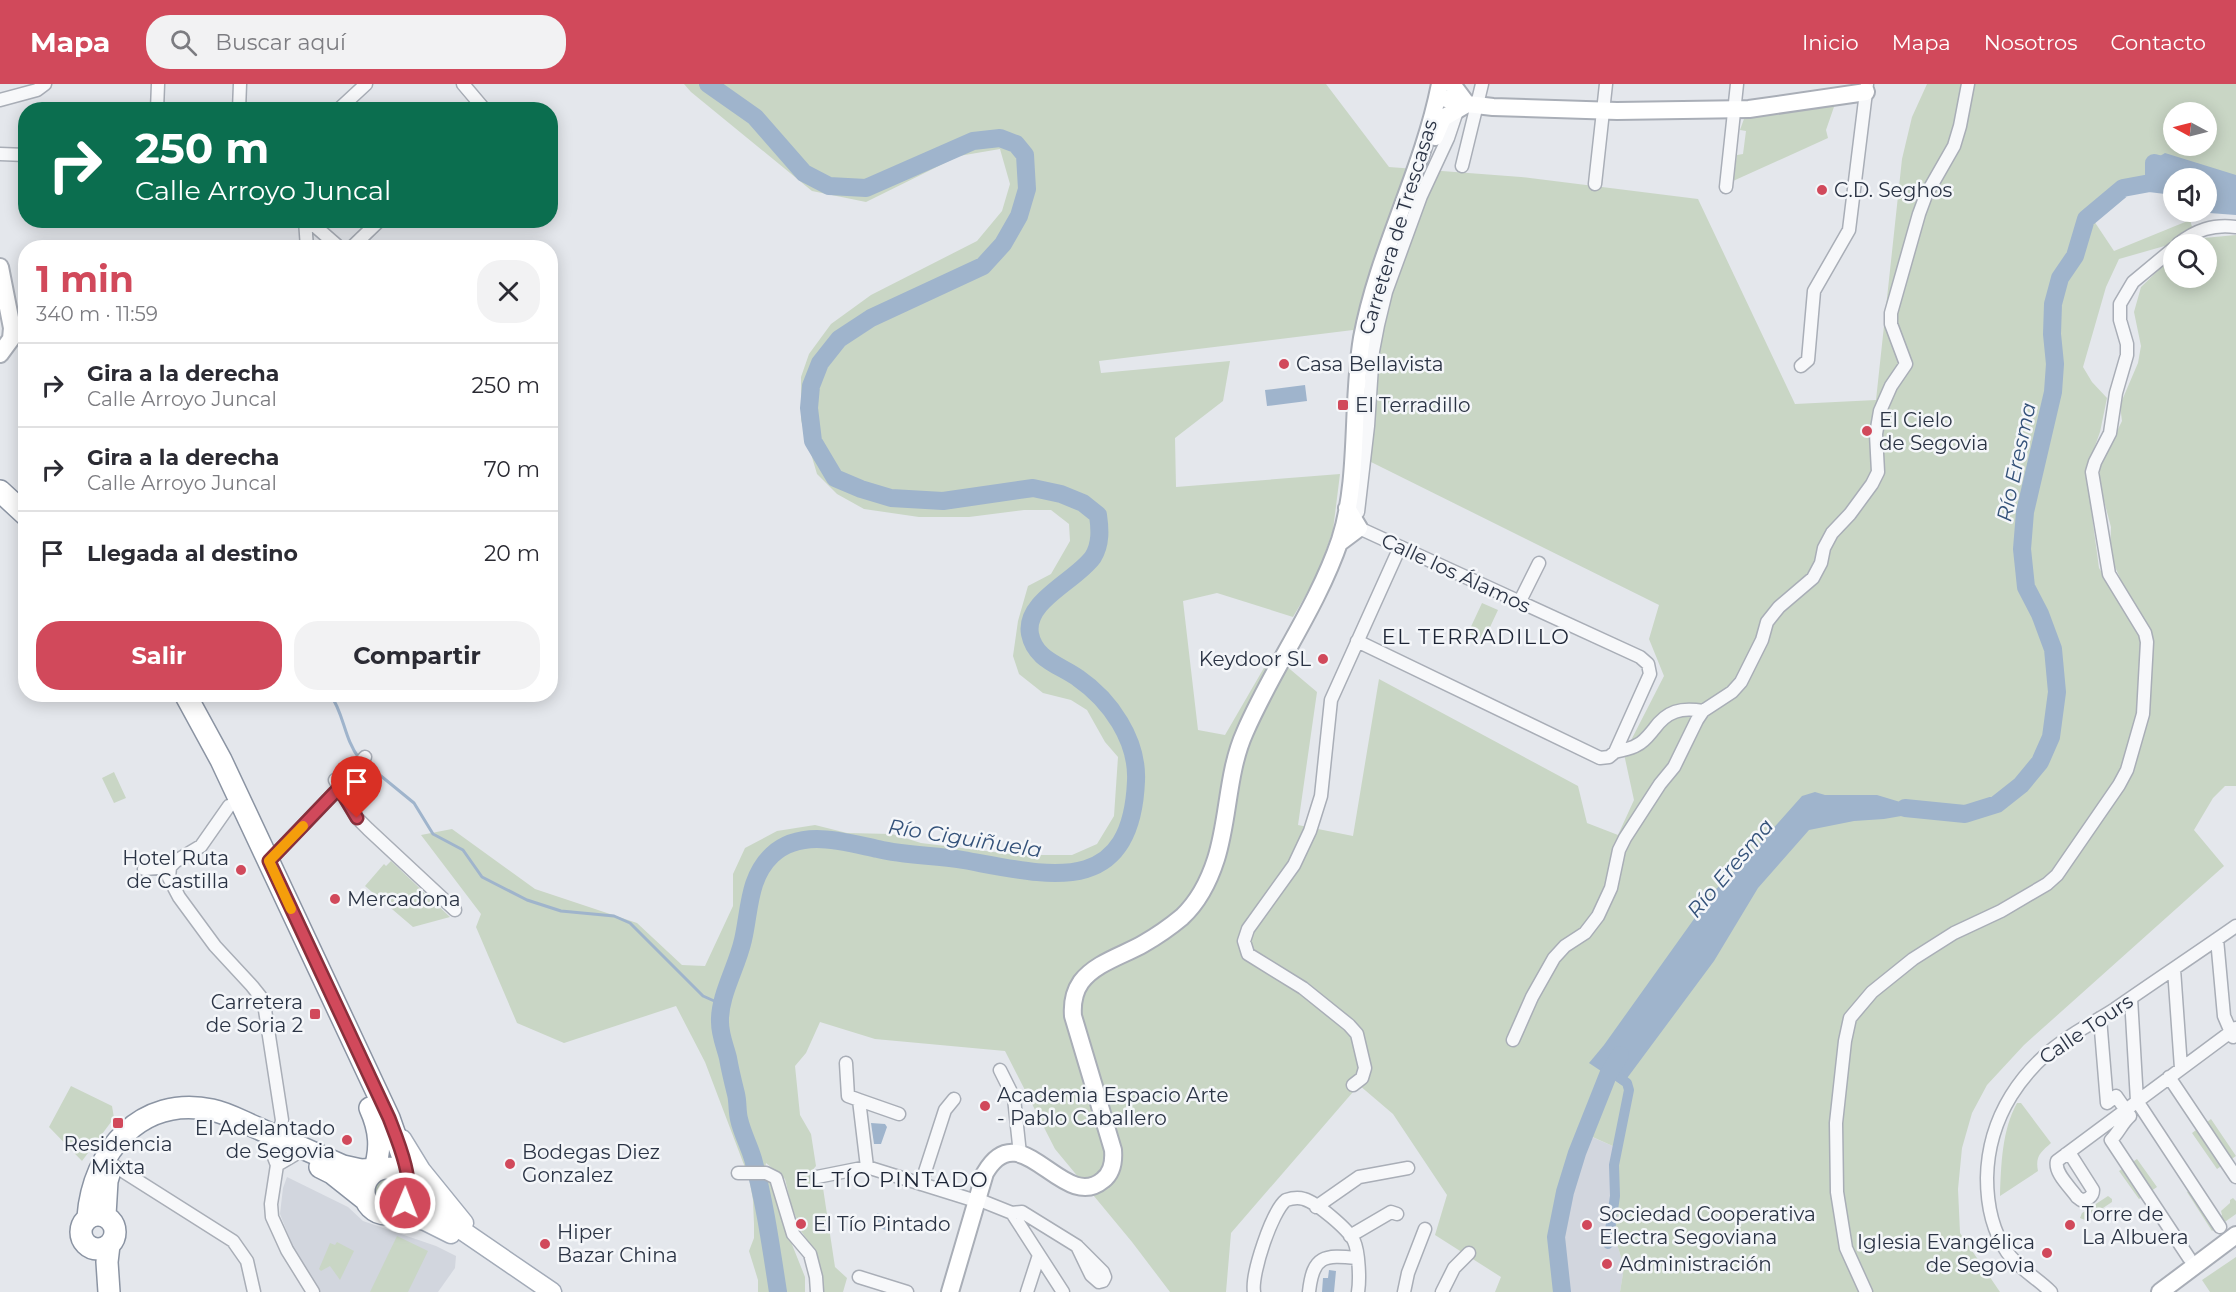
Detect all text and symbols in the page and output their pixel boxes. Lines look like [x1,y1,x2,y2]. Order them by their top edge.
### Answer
search box [146,15,566,69]
text: Mapa [30,25,110,59]
icon: search [167,26,200,59]
text: Buscar aquí [215,29,346,56]
text: Inicio [1802,30,1859,55]
text: Mapa [1892,30,1951,55]
text: Nosotros [1984,30,2077,55]
text: Contacto [2110,30,2206,55]
north arrow [2163,102,2217,156]
map controls [2163,102,2217,288]
street label: Carretera de Trescasas [1354,116,1442,337]
text: 250 m [135,122,269,174]
icon: right [36,126,114,204]
button: sound [2163,168,2217,222]
text: Calle Arroyo Juncal [135,174,391,207]
place label: C.D. Seghos [1834,178,1952,202]
marker: C.D. Seghos [1815,183,1829,197]
button: search [2163,234,2217,288]
text: 1 min [36,257,134,301]
button: close [477,260,540,323]
text: 340 m · 11:59 [36,302,158,326]
place label: Casa Bellavista [1296,352,1444,376]
marker: Casa Bellavista [1277,357,1291,371]
text: Gira a la derecha [87,360,279,387]
icon: right [36,369,69,402]
text: 250 m [471,372,540,399]
text: Calle Arroyo Juncal [87,387,277,411]
place label: El Terradillo [1355,393,1471,417]
marker: El Terradillo [1336,398,1350,412]
water label: Río Eresma [1991,400,2041,524]
place label: El Cielo de Segovia [1879,408,1988,455]
marker: El Cielo de Segovia [1860,424,1874,438]
text: Gira a la derecha [87,444,279,471]
icon: right [36,453,69,486]
text: 70 m [484,456,540,483]
text: Calle Arroyo Juncal [87,471,277,495]
street label: Calle los Álamos [1378,528,1535,618]
icon: arrive [36,537,69,570]
text: Llegada al destino [87,540,298,567]
text: 20 m [484,540,540,567]
button: Salir [36,621,282,690]
button: Compartir [294,621,540,690]
district label: EL TERRADILLO [1382,624,1570,649]
place label: Keydoor SL [1199,647,1311,671]
marker: Keydoor SL [1316,652,1330,666]
pin [331,756,382,818]
icon: arrive [340,765,373,798]
water label: Río Ciguiñuela [886,814,1044,862]
water label: Río Eresma [1681,814,1779,922]
place label: Hotel Ruta de Castilla [122,846,229,893]
marker: Hotel Ruta de Castilla [234,863,248,877]
place label: Mercadona [347,887,460,911]
marker: Mercadona [328,892,342,906]
street label: Calle Tours [2035,989,2138,1069]
place label: Carretera de Soria 2 [206,990,303,1037]
marker: Carretera de Soria 2 [308,1007,322,1021]
place label: Academia Espacio Arte - Pablo Caballero [997,1083,1229,1130]
marker: Academia Espacio Arte - Pablo Caballero [978,1099,992,1113]
marker: Residencia Mixta [111,1116,125,1130]
place label: El Adelantado de Segovia [195,1116,335,1163]
place label: Residencia Mixta [63,1132,173,1179]
marker: El Adelantado de Segovia [340,1133,354,1147]
place label: Bodegas Diez Gonzalez [522,1140,660,1187]
marker: Bodegas Diez Gonzalez [503,1157,517,1171]
district label: EL TÍO PINTADO [795,1167,989,1192]
position arrow [373,1171,437,1235]
place label: Sociedad Cooperativa Electra Segoviana [1599,1202,1816,1249]
place label: Torre de La Albuera [2082,1202,2189,1249]
place label: El Tío Pintado [813,1212,951,1236]
marker: El Tío Pintado [794,1217,808,1231]
marker: Sociedad Cooperativa Electra Segoviana [1580,1218,1594,1232]
marker: Torre de La Albuera [2063,1218,2077,1232]
place label: Hiper Bazar China [557,1220,678,1267]
place label: Iglesia Evangélica de Segovia [1857,1230,2035,1277]
marker: Hiper Bazar China [538,1237,552,1251]
marker: Iglesia Evangélica de Segovia [2040,1246,2054,1260]
place label: Administración [1619,1252,1772,1276]
marker: Administración [1600,1257,1614,1271]

